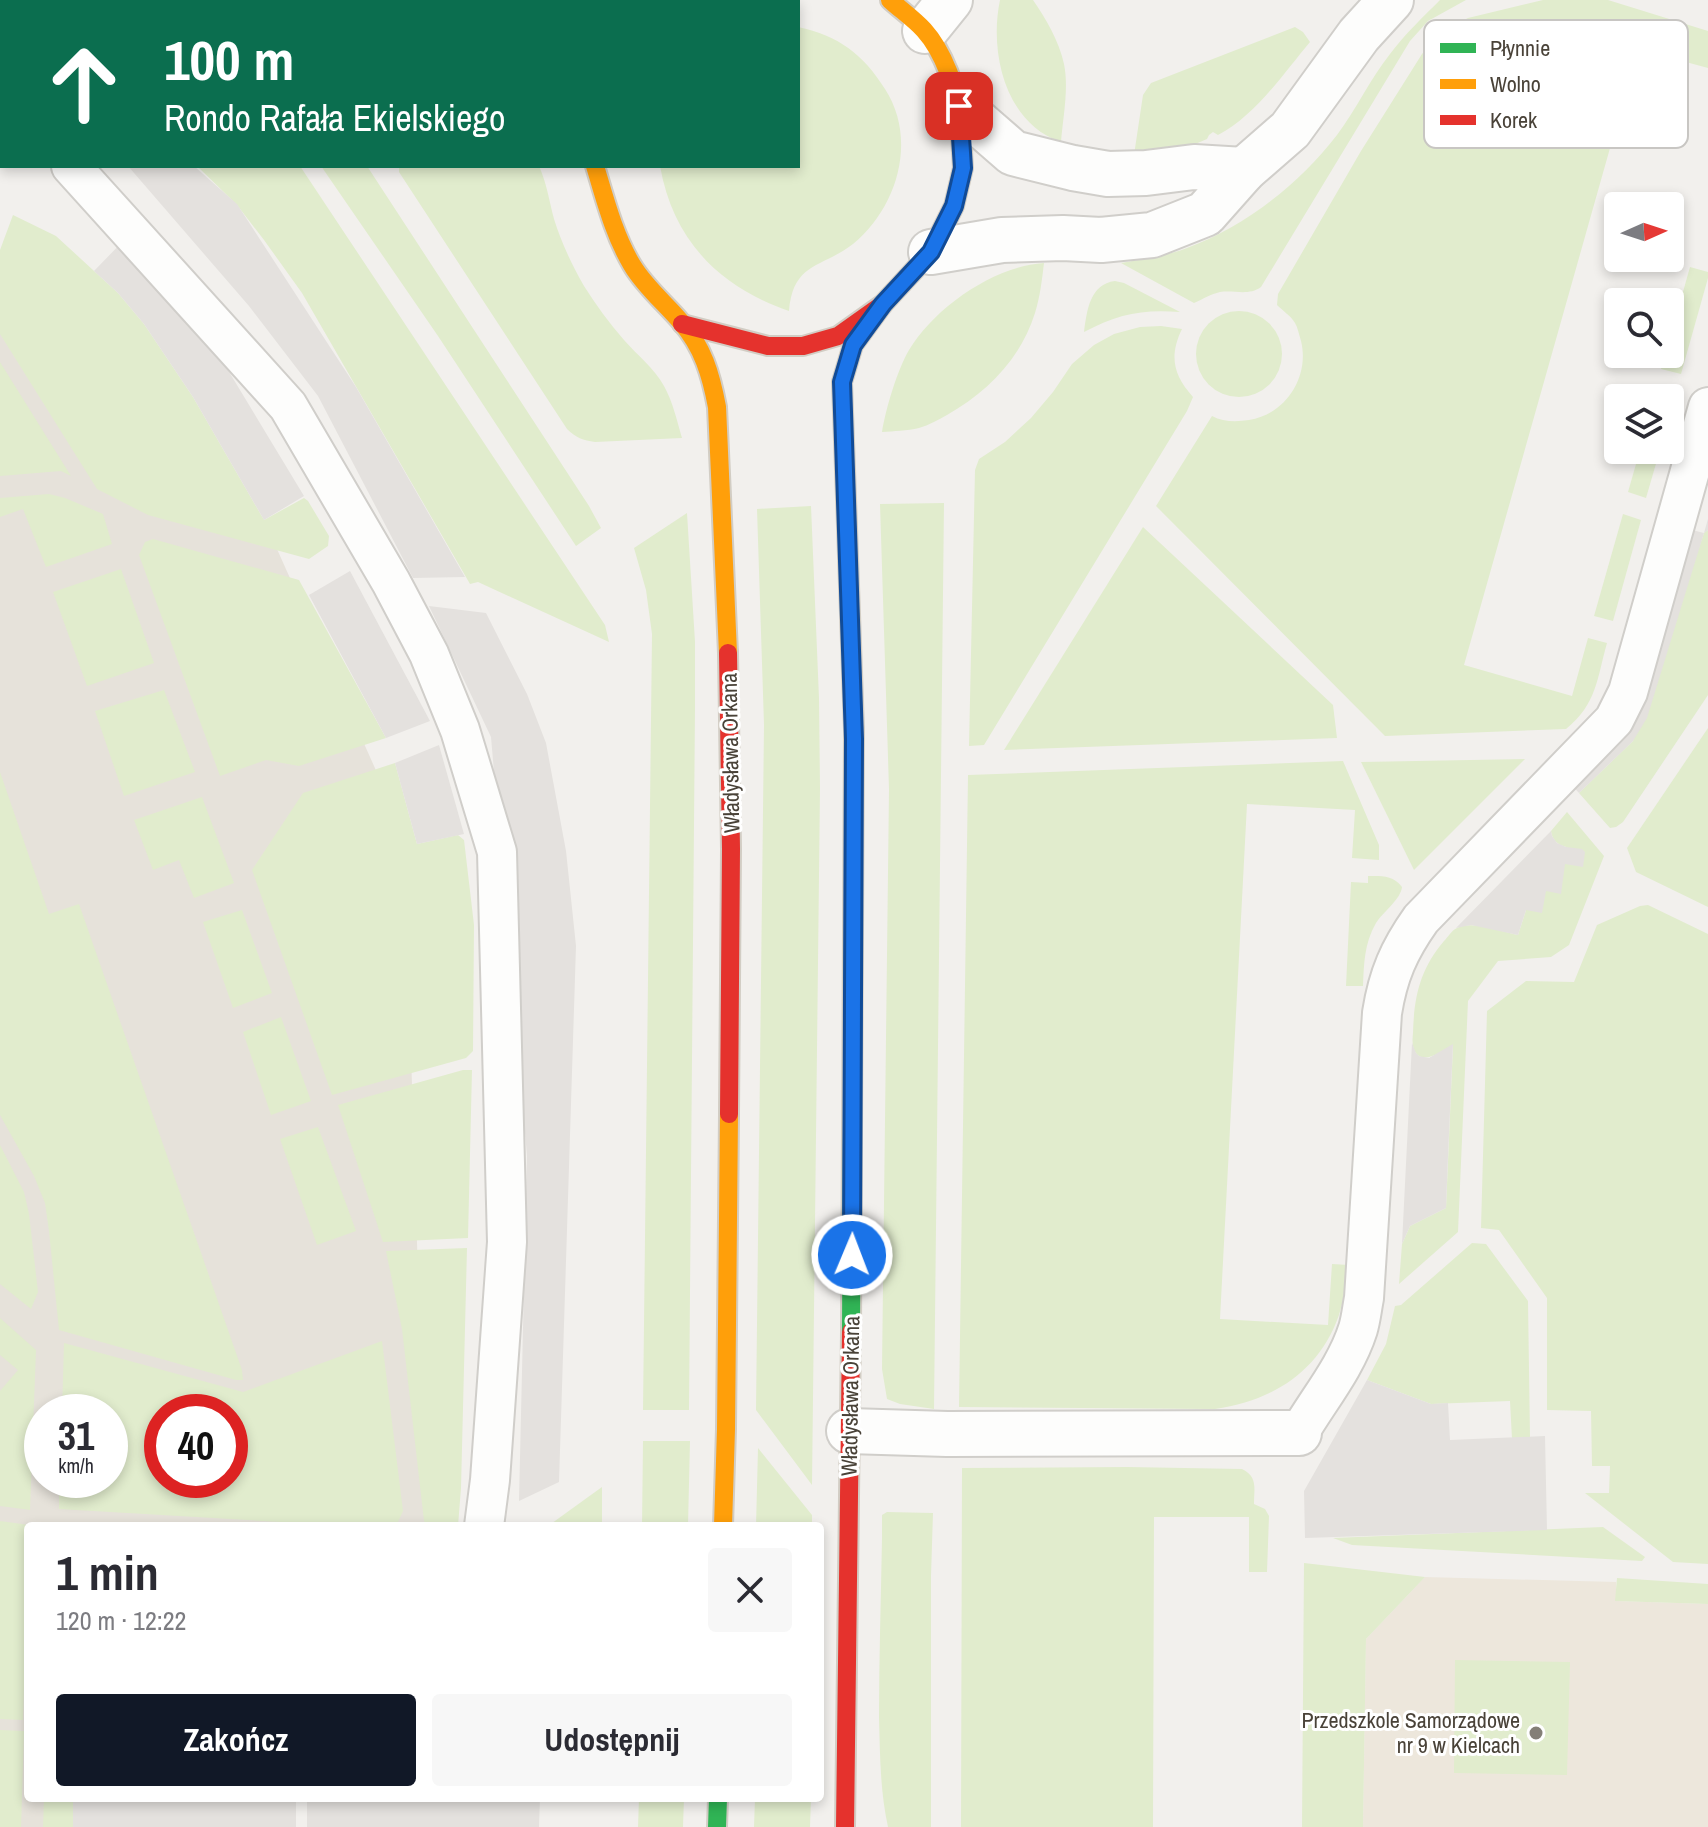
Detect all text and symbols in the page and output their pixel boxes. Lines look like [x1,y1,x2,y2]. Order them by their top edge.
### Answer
legend [1424,20,1688,148]
text: 100 m [164,22,294,97]
icon: ahead [32,32,136,136]
text: Płynnie [1490,33,1550,63]
text: Wolno [1490,69,1541,99]
pin [925,72,993,140]
icon: arrive [937,84,981,128]
text: Rondo Rafała Ekielskiego [164,94,505,142]
text: Korek [1490,105,1538,135]
north arrow [1604,192,1684,272]
map controls [1604,192,1684,464]
button: search [1604,288,1684,368]
button: layers [1604,384,1684,464]
street label: Władysława Orkana [714,673,746,833]
position arrow [810,1213,894,1297]
street label: Władysława Orkana [834,1316,866,1476]
speed limit sign: 40 [144,1394,248,1498]
text: 31 [58,1409,94,1462]
text: km/h [58,1452,94,1479]
text: 1 min [56,1540,159,1605]
button: close [708,1548,792,1632]
text: 120 m · 12:22 [56,1603,186,1638]
button: Zakończ [56,1694,416,1786]
button: Udostępnij [432,1694,792,1786]
place label: Przedszkole Samorządowe nr 9 w Kielcach [1301,1705,1520,1760]
marker: Przedszkole Samorządowe nr 9 w Kielcach [1527,1724,1545,1742]

